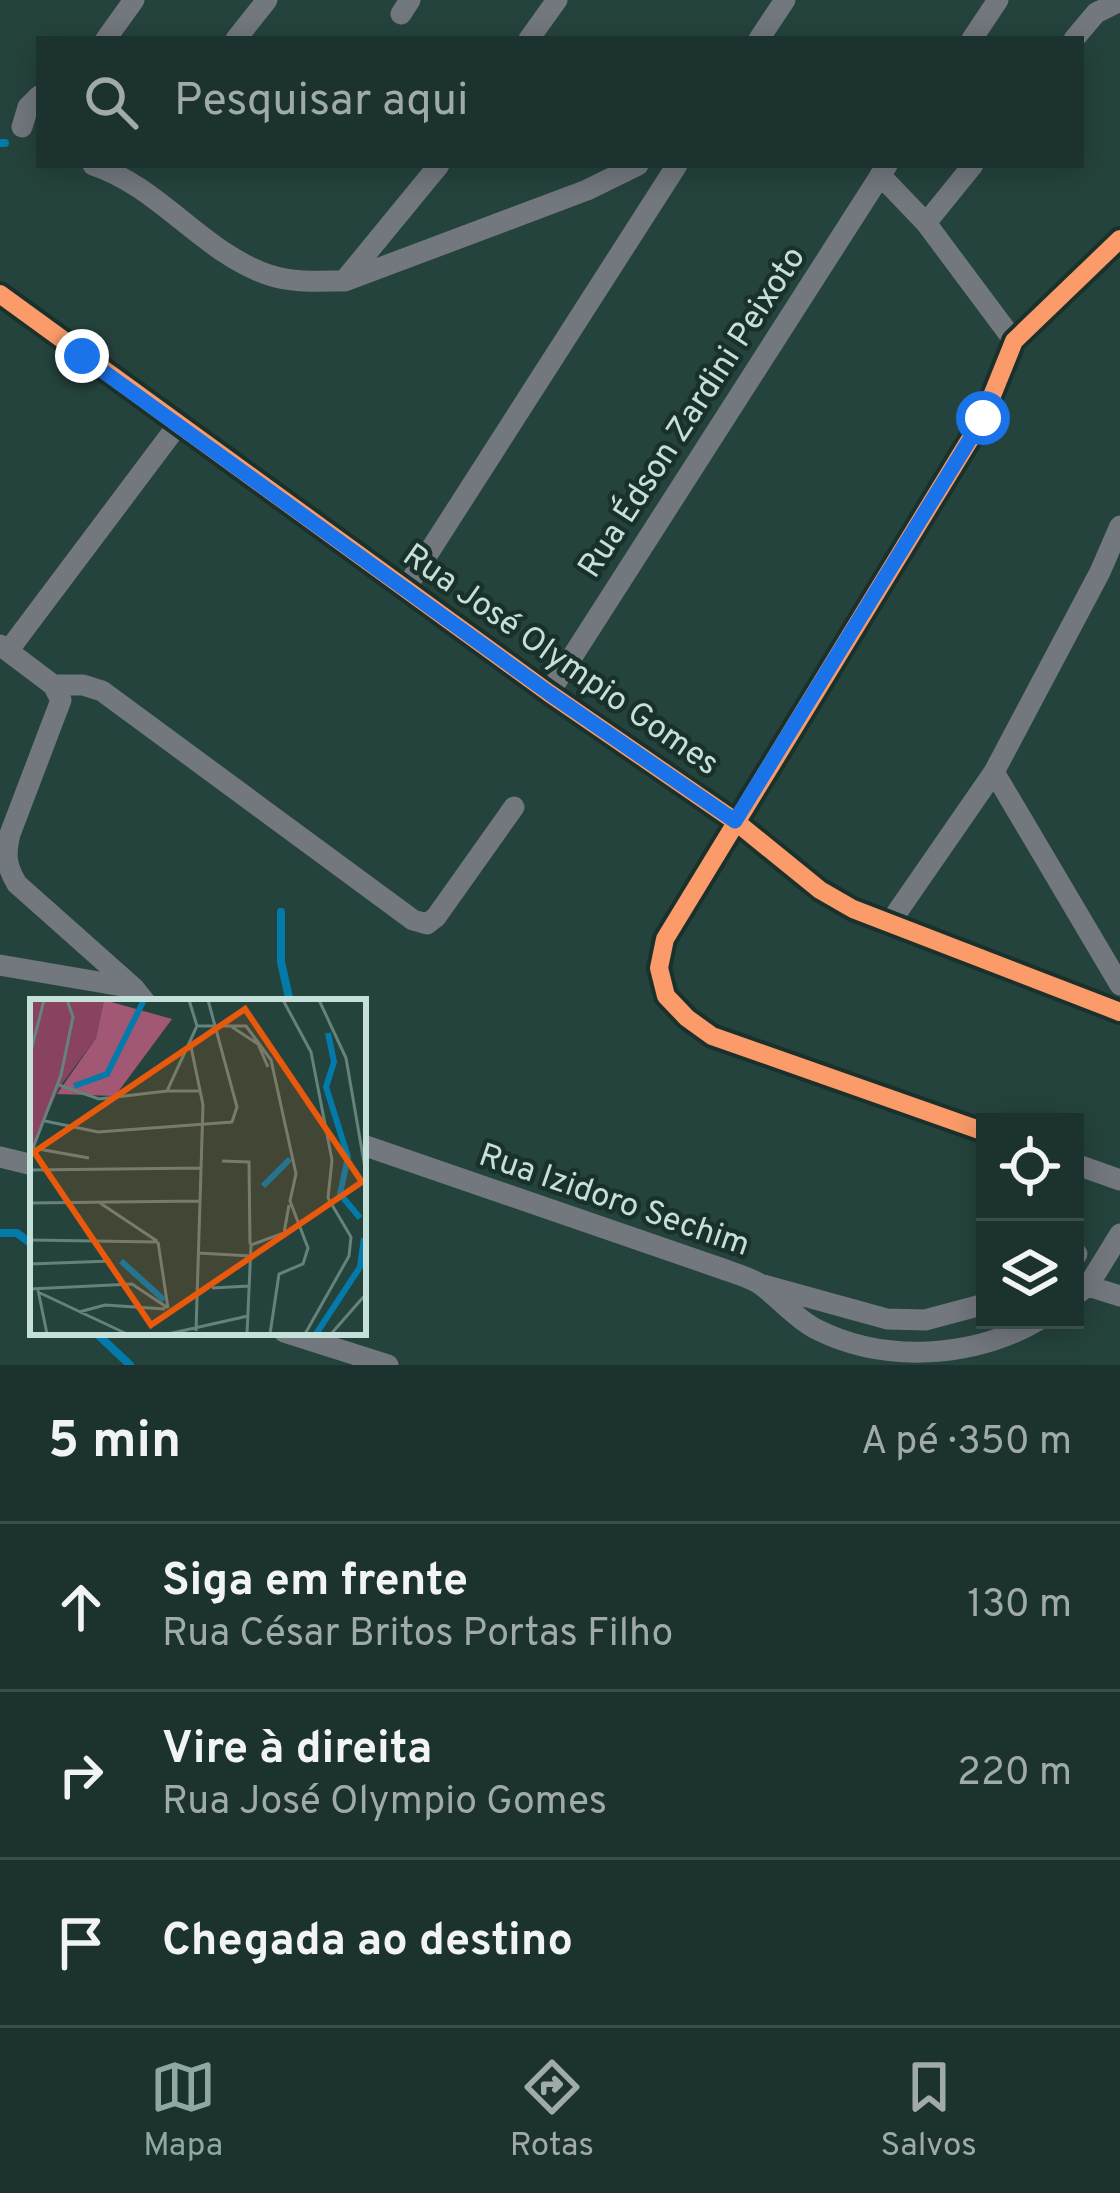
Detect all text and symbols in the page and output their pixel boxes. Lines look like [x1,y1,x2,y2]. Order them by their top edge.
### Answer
search box [36,36,1084,168]
icon: search [78,69,144,135]
text: Pesquisar aqui [174,74,468,131]
street label: Rua Édson Zardini Peixoto [570,239,816,587]
route end [55,329,109,383]
route start [956,391,1010,445]
street label: Rua José Olympio Gomes [393,536,726,786]
inset map [30,999,366,1335]
map controls [976,1113,1084,1329]
button: locate [976,1113,1084,1221]
street label: Rua Izidoro Sechim [473,1136,755,1268]
button: layers [976,1221,1084,1329]
text: 5 min [48,1411,181,1476]
text: A pé · 350 m [861,1419,1072,1468]
text: Siga em frente [162,1554,468,1611]
icon: ahead [48,1574,114,1640]
text: 130 m [967,1582,1072,1631]
text: Rua César Britos Portas Filho [162,1611,673,1660]
text: Vire à direita [162,1722,432,1779]
icon: right [48,1742,114,1808]
text: 220 m [957,1750,1072,1799]
text: Rua José Olympio Gomes [162,1779,607,1828]
icon: arrive [48,1910,114,1976]
text: Chegada ao destino [162,1914,573,1971]
tab: Mapa [143,2054,223,2168]
tab: Rotas [510,2054,594,2168]
tab: Salvos [881,2054,977,2168]

